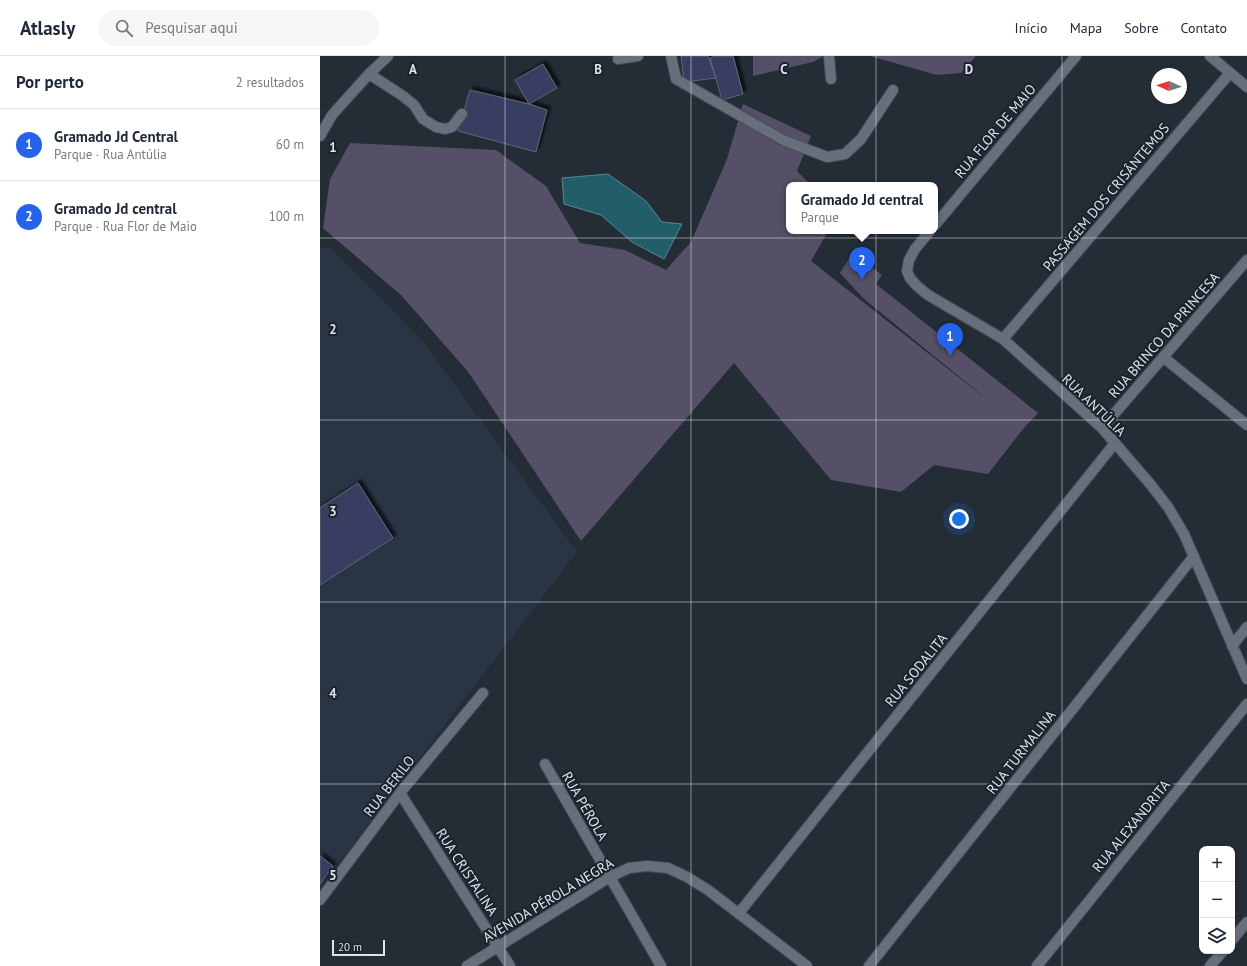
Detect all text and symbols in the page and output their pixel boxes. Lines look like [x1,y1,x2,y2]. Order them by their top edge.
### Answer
search box [99,10,379,46]
text: Atlasly [20,16,75,40]
icon: search [113,17,135,39]
text: Pesquisar aqui [145,18,238,37]
text: Início [1015,19,1048,37]
text: Mapa [1070,19,1102,37]
text: Sobre [1124,19,1159,37]
text: Contato [1181,19,1227,37]
text: A [409,61,417,78]
text: B [594,61,602,78]
text: C [780,61,788,78]
text: D [965,61,973,78]
north arrow [1151,68,1187,104]
text: Por perto [16,71,84,93]
text: 2 resultados [236,74,304,91]
street label: RUA FLOR DE MAIO [950,80,1040,182]
street label: PASSAGEM DOS CRISÂNTEMOS [1039,119,1173,275]
text: Gramado Jd Central [54,127,178,146]
text: 1 [25,136,33,153]
text: 60 m [276,136,304,153]
text: 1 [329,139,337,156]
text: Parque · Rua Antúlia [54,146,167,163]
popup [786,182,938,234]
text: Gramado Jd central [801,190,923,209]
text: Gramado Jd central [54,199,177,218]
text: 2 [25,208,33,225]
text: 100 m [269,208,304,225]
text: Parque [801,209,839,226]
text: Parque · Rua Flor de Maio [54,218,197,235]
pin: 2 [849,247,875,280]
street label: RUA BRINCO DA PRINCESA [1104,268,1224,402]
text: 2 [329,321,337,338]
pin: 1 [937,323,963,356]
street label: RUA ANTÚLIA [1058,370,1130,441]
text: 3 [329,503,337,520]
your location [949,509,969,529]
street label: RUA SODALITA [881,629,952,710]
text: 4 [329,685,337,702]
street label: RUA TURMALINA [983,706,1060,798]
street label: RUA BERILO [359,752,419,820]
street label: RUA PÉROLA [558,768,612,845]
street label: RUA ALEXANDRITA [1088,776,1174,876]
street label: RUA CRISTALINA [432,825,502,920]
map controls [1199,846,1235,954]
button: + [1199,846,1235,882]
street label: AVENIDA PÉROLA NEGRA [479,853,617,946]
text: 5 [329,867,337,884]
button: − [1199,882,1235,918]
button: layers [1199,918,1235,954]
scale bar [332,938,385,957]
text: 20 m [338,940,362,954]

